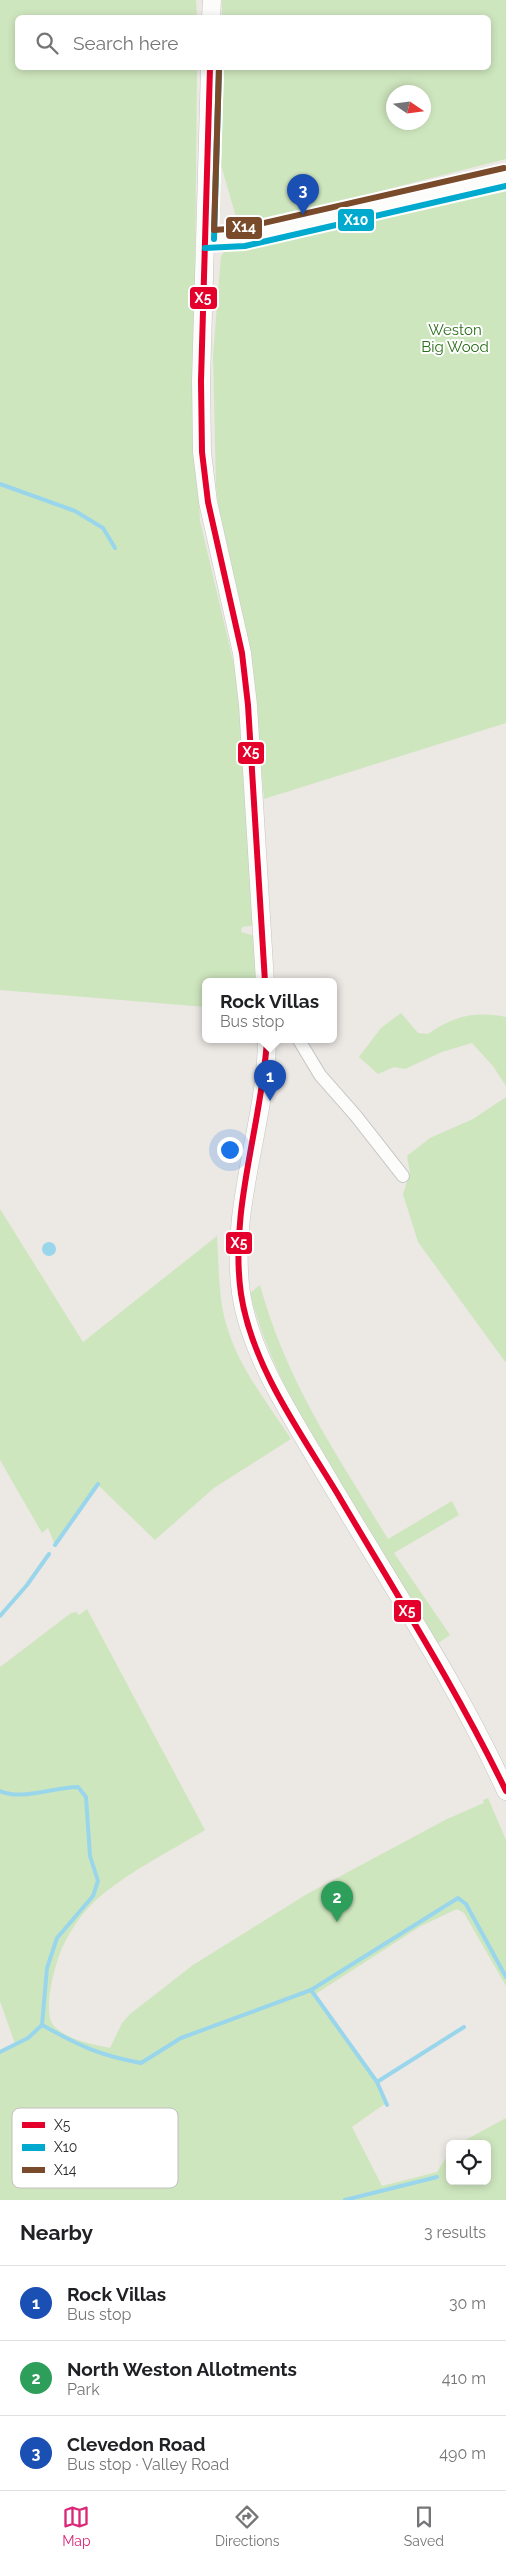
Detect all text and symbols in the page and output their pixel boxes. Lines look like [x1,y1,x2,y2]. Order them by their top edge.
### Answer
search box [15,15,491,70]
icon: search [33,29,61,57]
text: Search here [73,32,179,54]
north arrow [386,85,431,130]
pin: 3 [287,174,319,215]
line badge: X10 [337,208,375,232]
text: X10 [343,212,368,228]
line badge: X14 [225,216,263,240]
text: X14 [231,219,256,235]
line badge: X5 [189,286,218,310]
text: X5 [194,290,212,306]
park label: Weston Big Wood [421,321,489,356]
line badge: X5 [237,741,265,765]
text: X5 [242,744,260,760]
popup [202,978,337,1043]
text: Rock Villas [220,990,319,1012]
text: Bus stop [220,1012,284,1031]
pin: 1 [254,1060,286,1101]
your location [217,1137,243,1163]
line badge: X5 [225,1231,253,1255]
text: X5 [230,1235,248,1251]
line badge: X5 [393,1599,422,1623]
text: X5 [398,1603,416,1619]
pin: 2 [321,1881,353,1922]
legend [12,2108,178,2188]
text: X5 [54,2117,71,2133]
text: X10 [54,2139,77,2155]
map controls [446,2140,491,2185]
button: locate [446,2140,491,2185]
text: X14 [54,2162,77,2178]
text: Nearby [20,2220,93,2245]
text: 3 results [424,2223,486,2242]
text: Rock Villas [67,2283,166,2305]
text: 1 [32,2294,40,2313]
text: 30 m [449,2294,486,2313]
text: Bus stop [67,2305,131,2324]
text: North Weston Allotments [67,2358,297,2380]
text: 2 [31,2369,41,2388]
text: 410 m [442,2369,486,2388]
text: Park [67,2380,100,2399]
text: Clevedon Road [67,2433,205,2455]
text: 3 [32,2444,40,2463]
text: 490 m [439,2444,486,2463]
text: Bus stop · Valley Road [67,2455,229,2474]
tab: Map [62,2503,91,2549]
tab: Directions [215,2503,280,2549]
tab: Saved [404,2503,444,2549]

